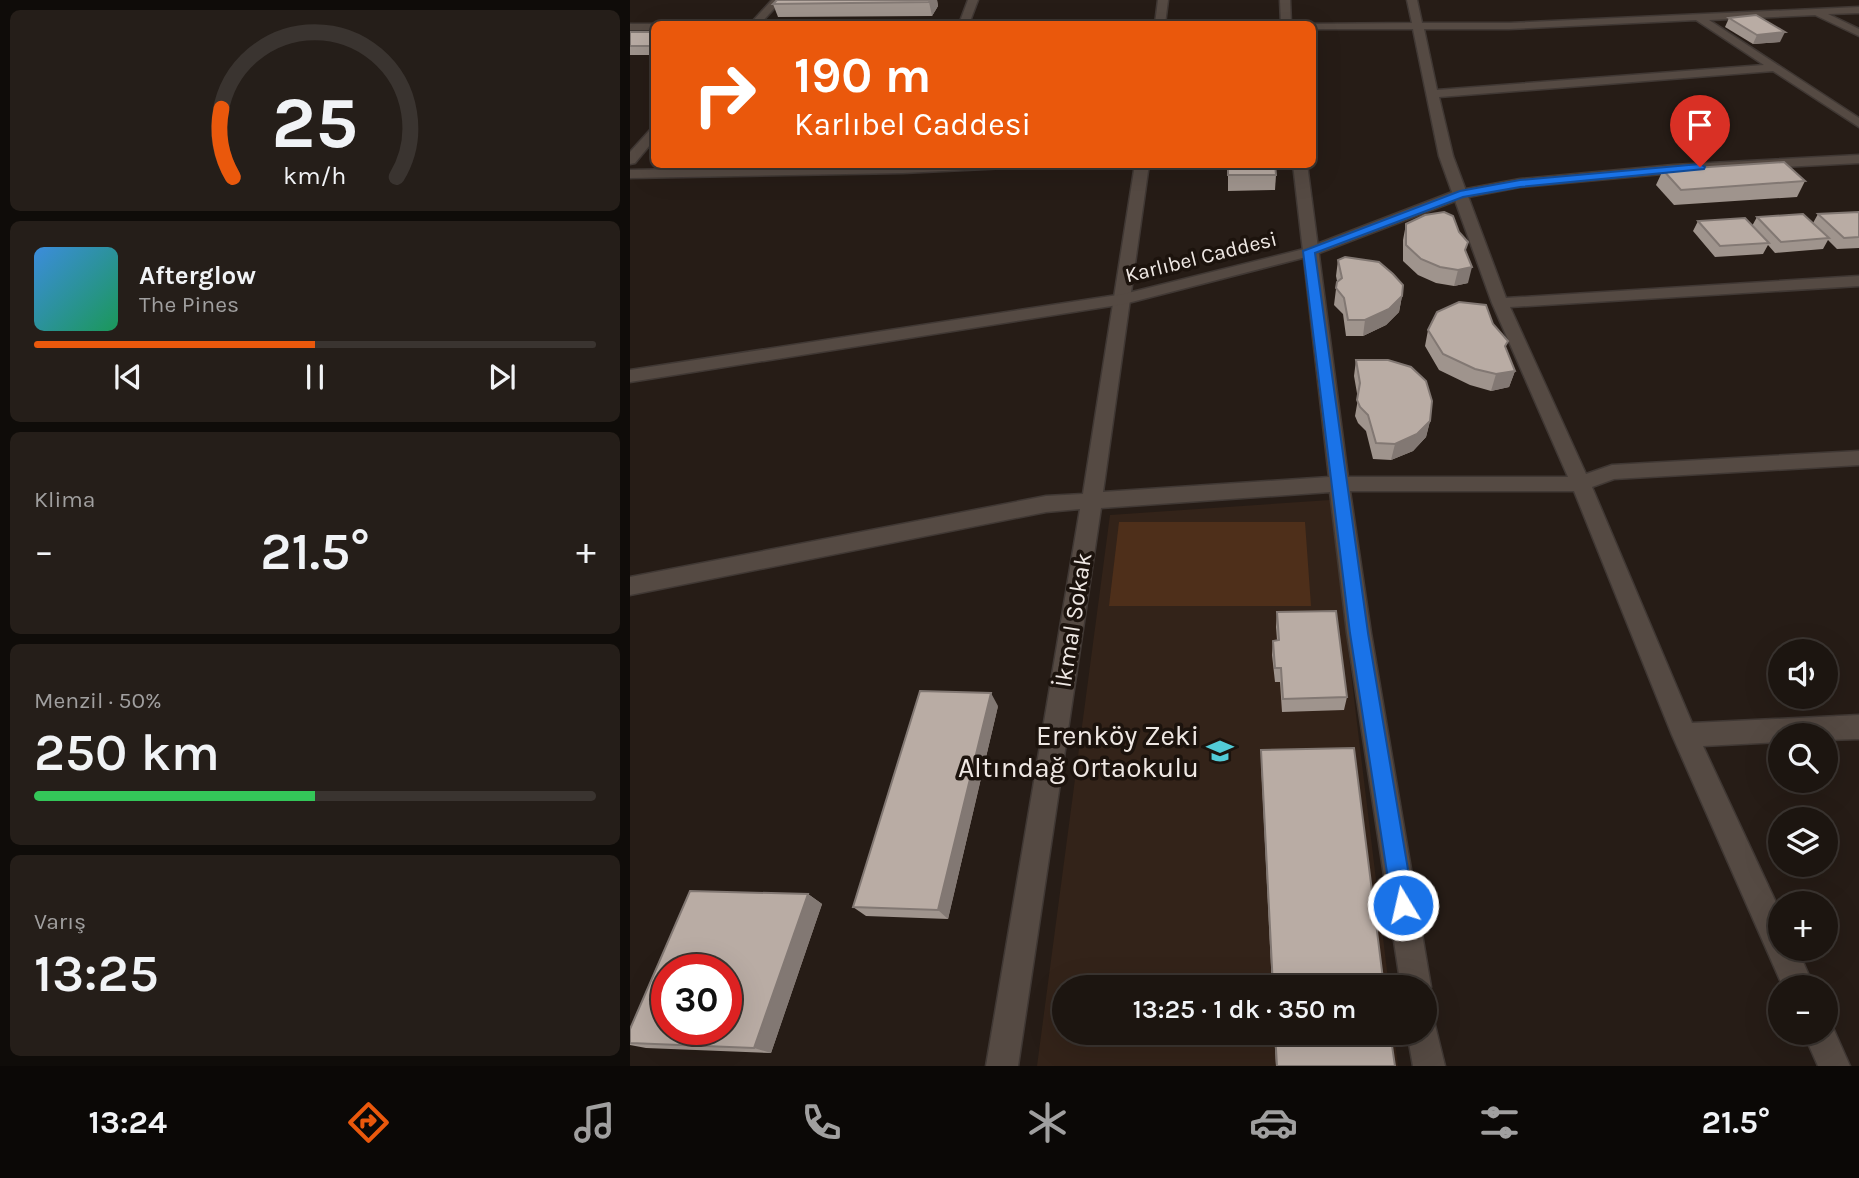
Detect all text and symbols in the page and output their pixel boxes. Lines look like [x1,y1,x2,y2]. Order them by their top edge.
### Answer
text: 190 m [794,47,931,104]
icon: right [679,49,770,140]
text: 25 [272,80,358,165]
pin [1670,95,1730,167]
text: Karlıbel Caddesi [794,106,1031,143]
icon: arrive [1681,106,1719,144]
text: km/h [283,160,347,189]
street label: Karlıbel Caddesi [1123,227,1279,287]
text: Afterglow [139,260,256,291]
text: The Pines [139,291,239,318]
icon: previous [109,358,147,396]
icon: pause [296,358,334,396]
icon: next [483,358,521,396]
text: Klima [34,486,95,513]
text: 21.5° [260,521,370,582]
text: − [34,529,54,574]
text: + [576,529,596,574]
street label: İkmal Sokak [1049,551,1097,689]
map controls [1768,639,1838,1045]
button: sound [1768,639,1838,709]
text: Menzil · 50% [34,687,162,714]
place label: Erenköy Zeki Altındağ Ortaokulu [958,719,1199,784]
text: 250 km [34,722,220,783]
button: search [1768,723,1838,793]
school or university icon: Erenköy Zeki Altındağ Ortaokulu [1205,736,1235,766]
button: layers [1768,807,1838,877]
position arrow [1366,868,1440,942]
button: + [1768,891,1838,961]
text: Varış [34,908,86,935]
text: 13:25 [34,943,159,1004]
speed limit sign: 30 [651,954,742,1045]
button: − [1768,975,1838,1045]
text: 13:25 · 1 dk · 350 m [1133,994,1356,1025]
icon: directions [344,1098,393,1147]
icon: music [570,1098,619,1147]
icon: phone [797,1098,846,1147]
icon: climate [1023,1098,1072,1147]
icon: car [1249,1098,1298,1147]
icon: filters [1475,1098,1524,1147]
text: 13:24 [89,1104,167,1141]
text: 21.5° [1702,1104,1770,1141]

